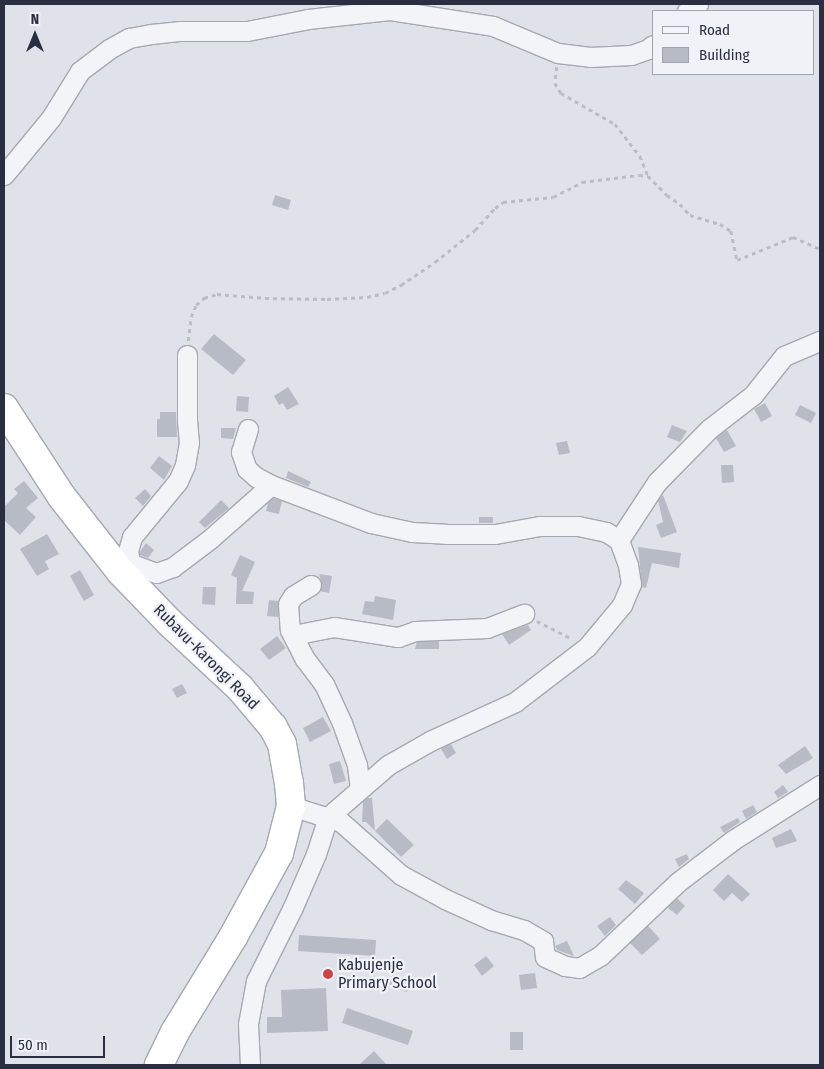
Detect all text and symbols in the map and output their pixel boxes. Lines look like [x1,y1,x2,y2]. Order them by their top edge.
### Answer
north arrow [10,10,60,60]
legend [652,10,814,75]
text: N [31,11,39,28]
text: Road [699,21,730,39]
text: Building [699,46,750,64]
street label: Rubavu-Karongi Road [149,600,263,714]
place label: Kabujenje Primary School [338,955,437,993]
marker: Kabujenje Primary School [322,968,334,980]
scale bar [12,1026,108,1058]
text: 50 m [18,1036,48,1054]

